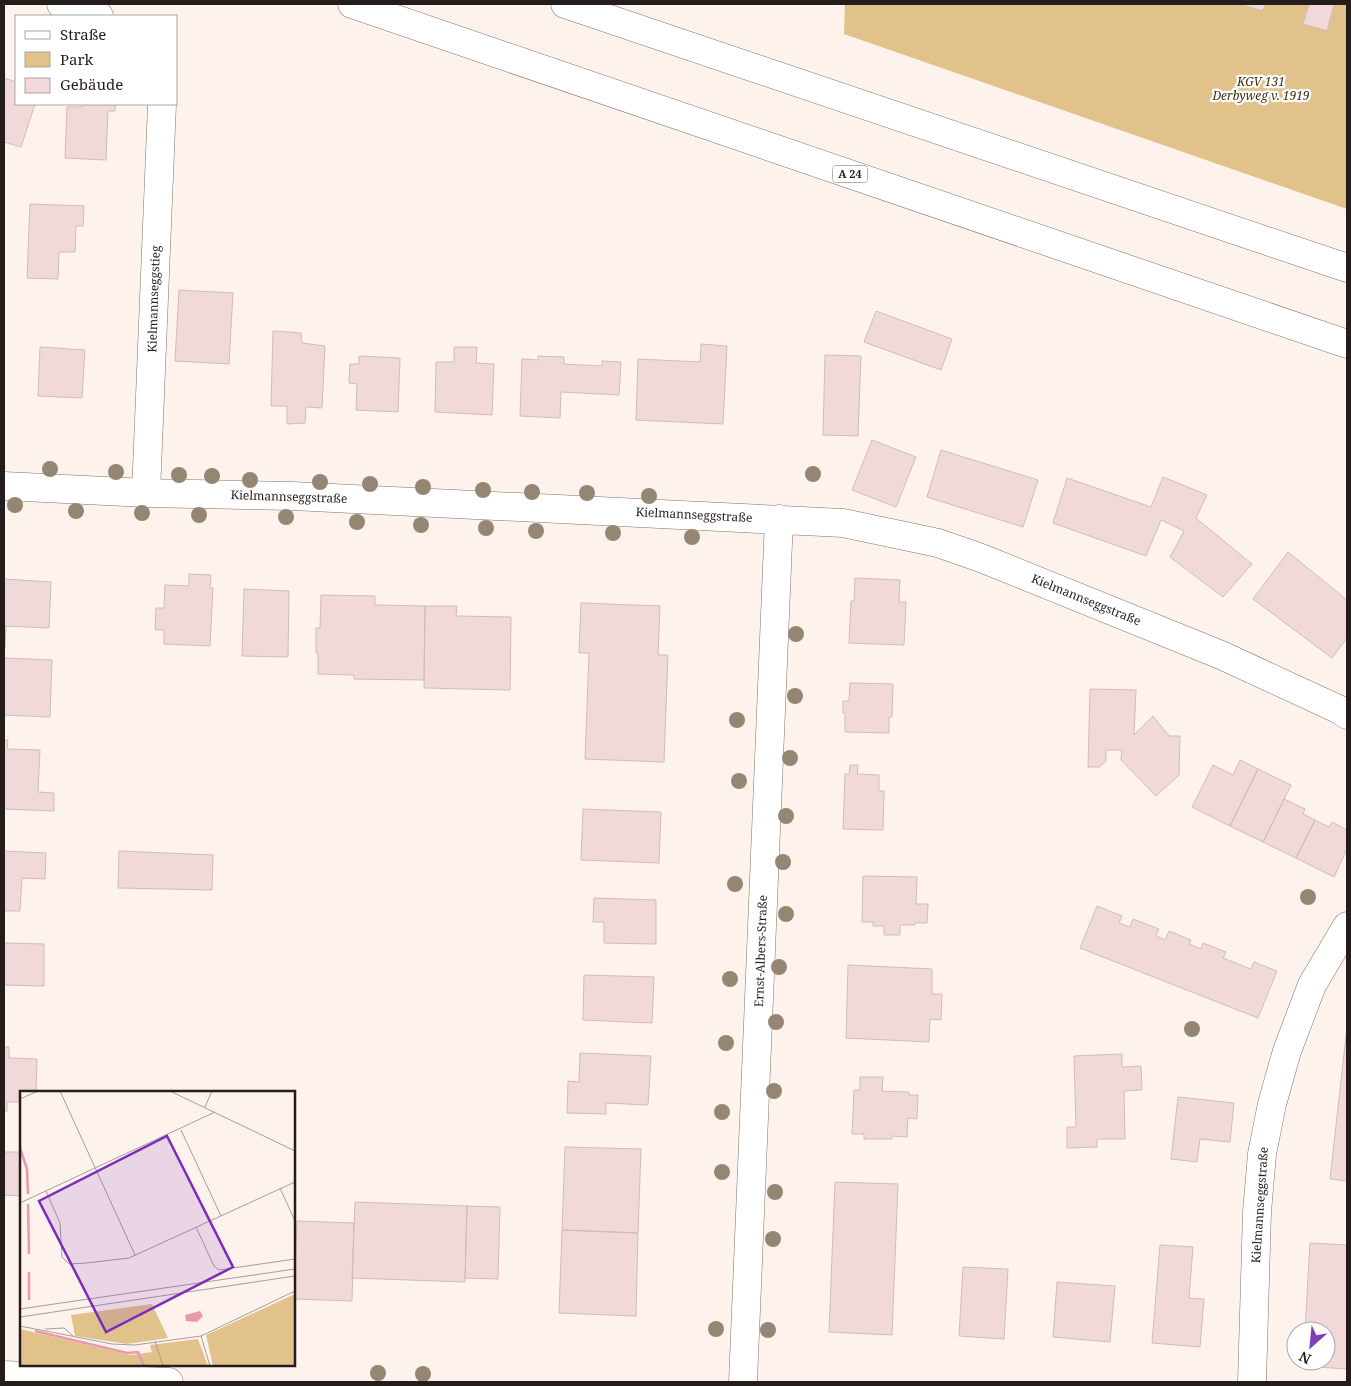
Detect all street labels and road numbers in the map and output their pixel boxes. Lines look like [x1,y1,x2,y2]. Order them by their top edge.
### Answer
road number: A 24 [832,165,868,182]
street label: Kielmannseggstieg [143,245,164,353]
street label: Kielmannseggstraße [230,486,348,507]
street label: Kielmannseggstraße [635,503,753,526]
street label: Kielmannseggstraße [1029,570,1143,629]
street label: Ernst-Albers-Straße [750,895,771,1007]
street label: Kielmannseggstraße [1247,1146,1272,1264]

